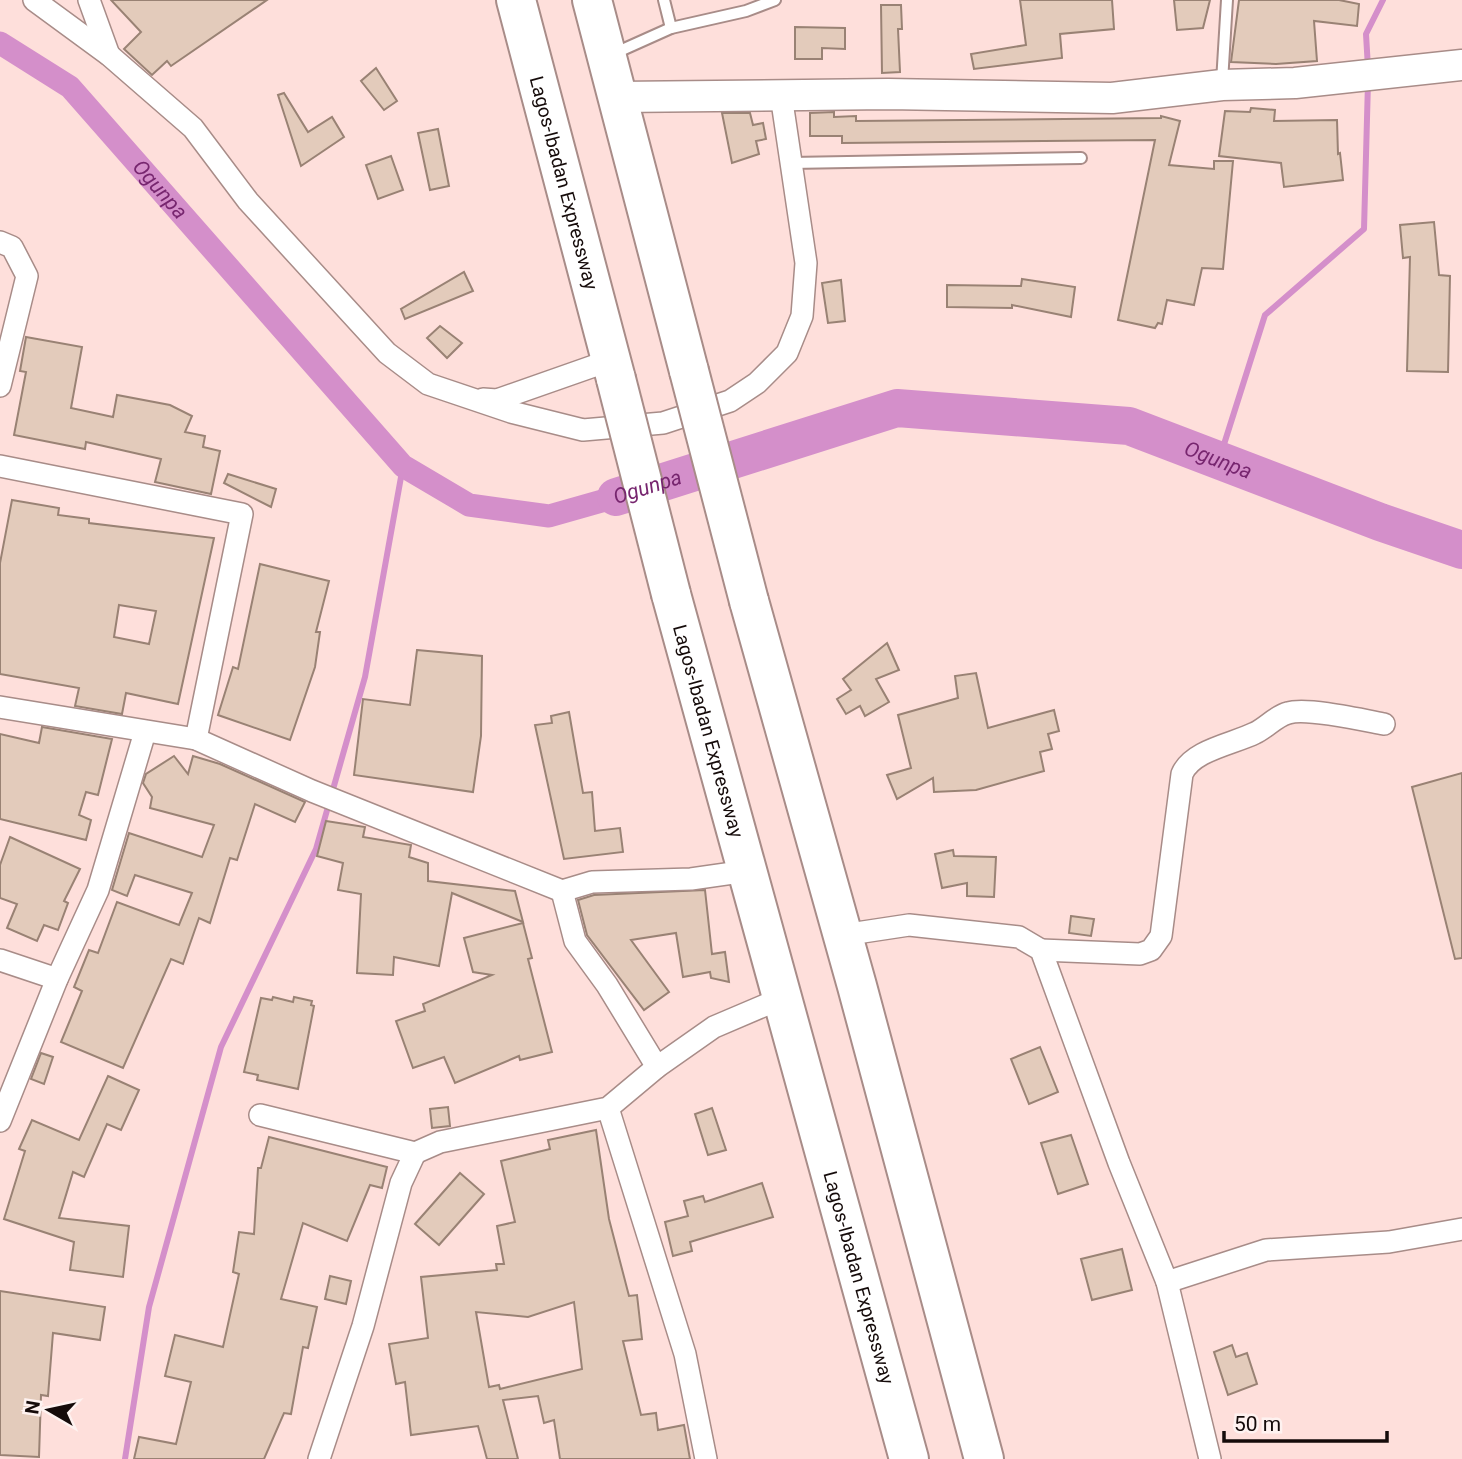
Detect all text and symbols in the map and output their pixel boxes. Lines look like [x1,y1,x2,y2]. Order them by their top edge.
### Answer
street label: Lagos-Ibadan Expressway [525,73,603,292]
water label: Ogunpa [128,155,192,224]
water label: Ogunpa [1181,436,1255,484]
water label: Ogunpa [610,465,685,509]
street label: Lagos-Ibadan Expressway [668,622,749,840]
street label: Lagos-Ibadan Expressway [819,1168,899,1387]
north arrow [14,1375,84,1445]
text: N [20,1399,45,1416]
scale bar [1224,1400,1387,1444]
text: 50 m [1234,1412,1281,1436]

